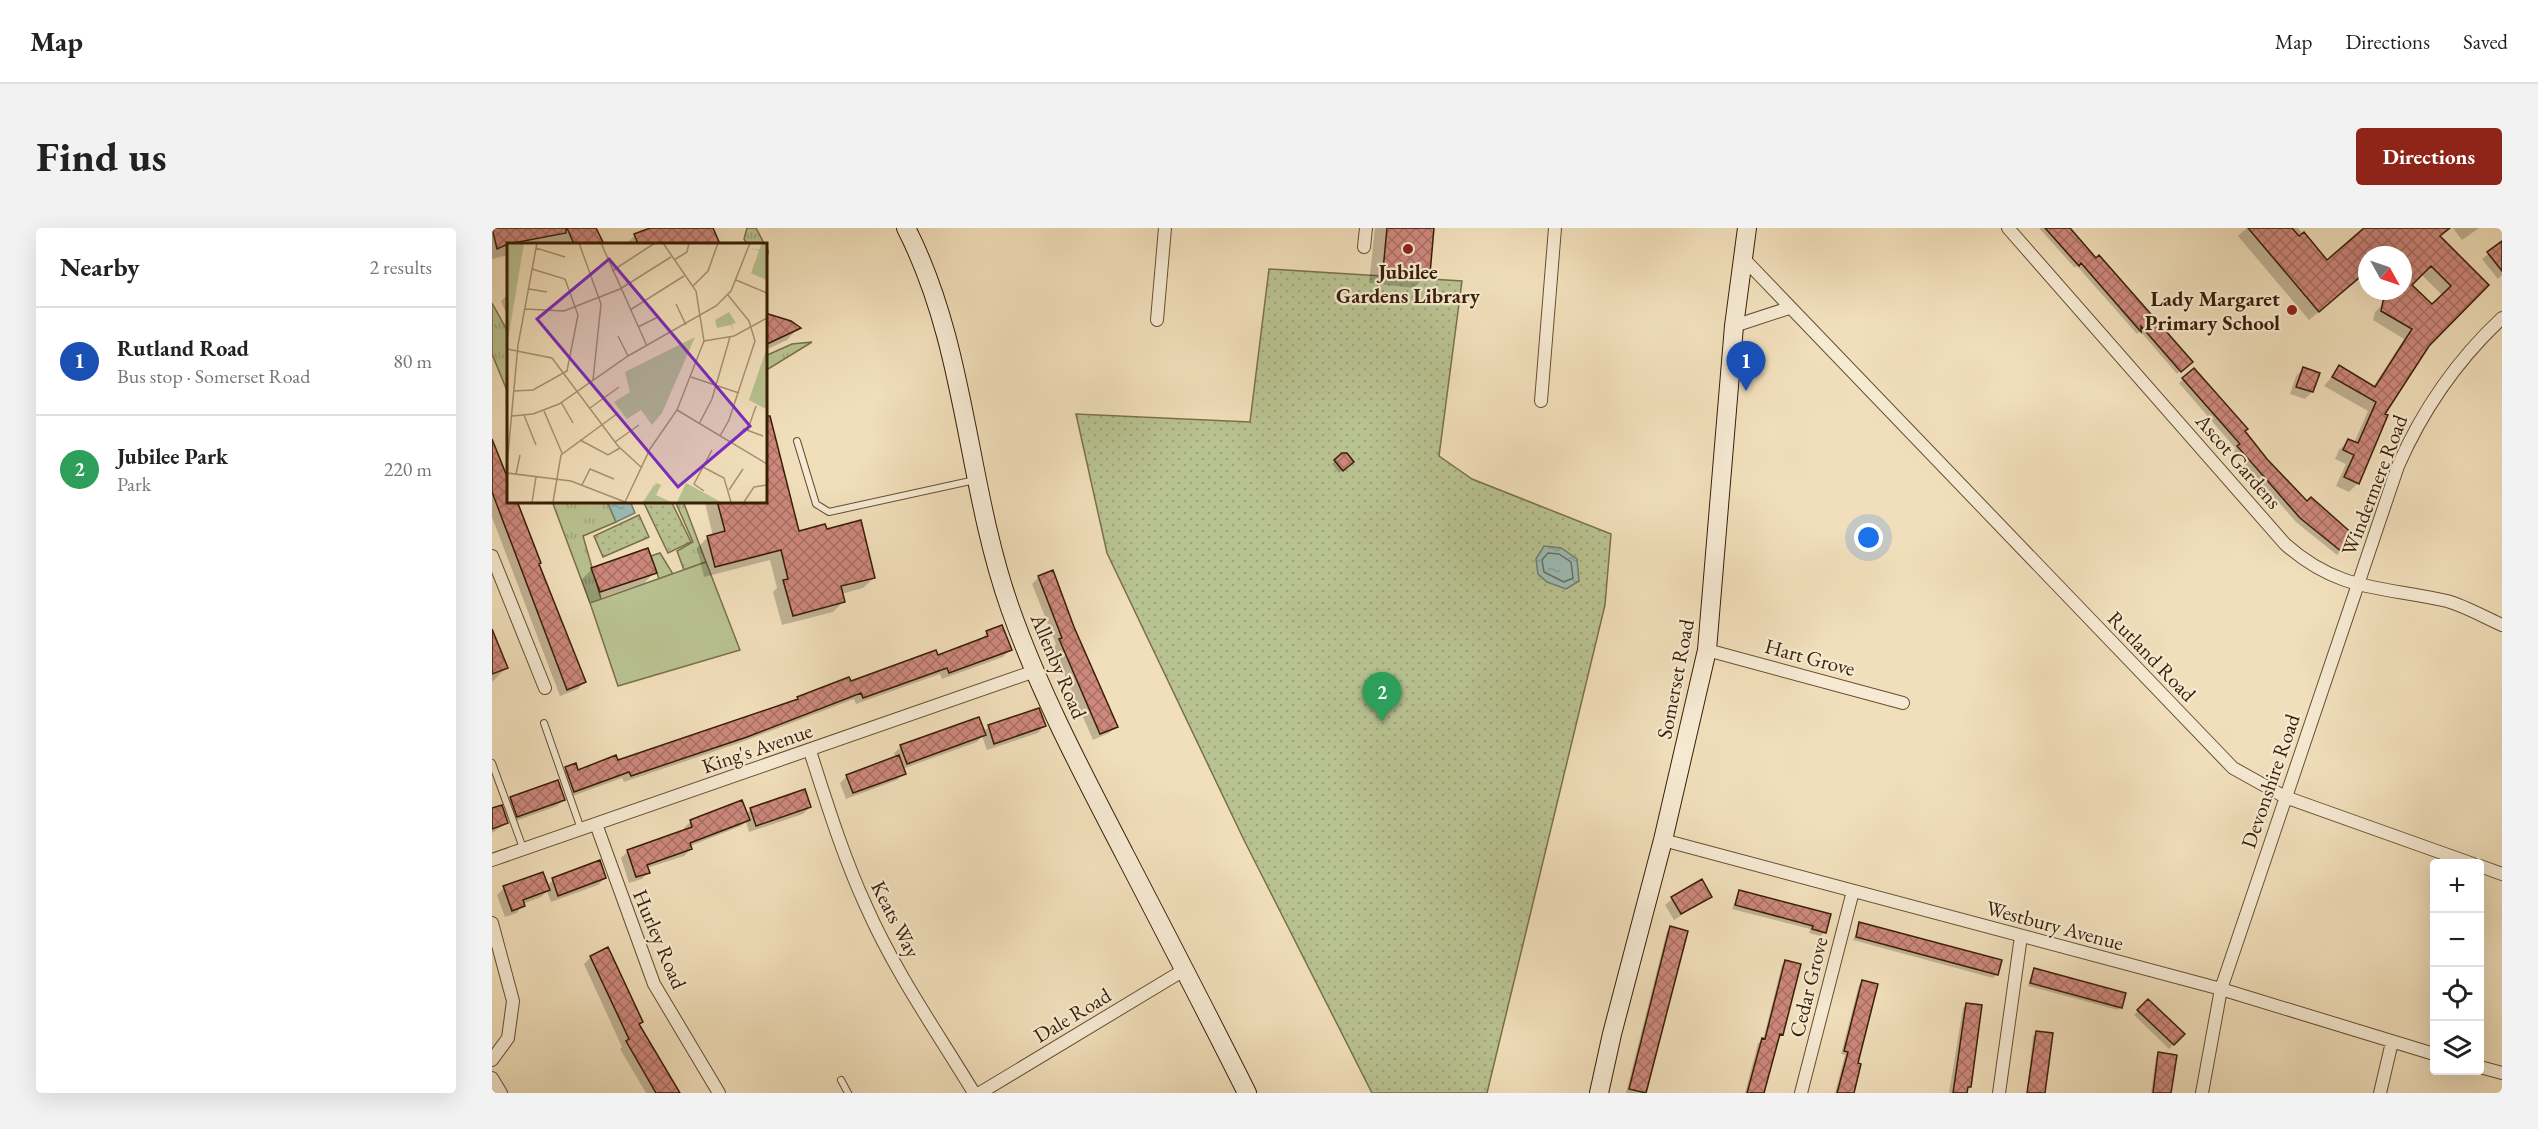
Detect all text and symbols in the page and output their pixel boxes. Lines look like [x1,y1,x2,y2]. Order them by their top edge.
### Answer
text: Map [30,23,83,59]
text: Map [2275,28,2312,55]
text: Directions [2345,28,2430,55]
text: Saved [2463,28,2508,55]
button: Directions [2356,128,2502,185]
text: Find us [36,129,167,184]
marker: Jubilee Gardens Library [1401,242,1415,256]
inset map [507,243,766,502]
north arrow [2358,246,2412,300]
text: Nearby [60,250,140,284]
text: 2 results [369,254,432,280]
place label: Jubilee Gardens Library [1336,258,1481,309]
place label: Lady Margaret Primary School [2145,285,2280,336]
marker: Lady Margaret Primary School [2285,303,2299,317]
text: Rutland Road [117,334,249,363]
pin: 1 [1726,342,1766,391]
text: 1 [74,348,85,374]
text: 80 m [393,348,432,374]
text: Bus stop · Somerset Road [117,363,310,389]
street label: Ascot Gardens [2189,407,2288,515]
street label: Windermere Road [2335,410,2413,559]
text: Jubilee Park [117,442,228,471]
text: 2 [74,456,85,482]
text: 220 m [384,456,432,482]
text: Park [117,471,151,497]
your location [1854,523,1883,552]
street label: Rutland Road [2102,605,2202,707]
street label: Allenby Road [1024,608,1093,723]
street label: Somerset Road [1650,616,1700,741]
street label: Hart Grove [1762,632,1858,682]
pin: 2 [1362,672,1402,722]
street label: Devonshire Road [2234,710,2306,852]
street label: King's Avenue [698,716,816,780]
map controls [2430,859,2484,1075]
button: + [2430,859,2484,913]
street label: Keats Way [865,876,927,963]
street label: Hurley Road [627,885,693,993]
street label: Westbury Avenue [1983,894,2127,956]
button: − [2430,913,2484,967]
street label: Cedar Grove [1783,934,1833,1040]
button: locate [2430,967,2484,1021]
street label: Dale Road [1028,981,1116,1049]
button: layers [2430,1021,2484,1075]

